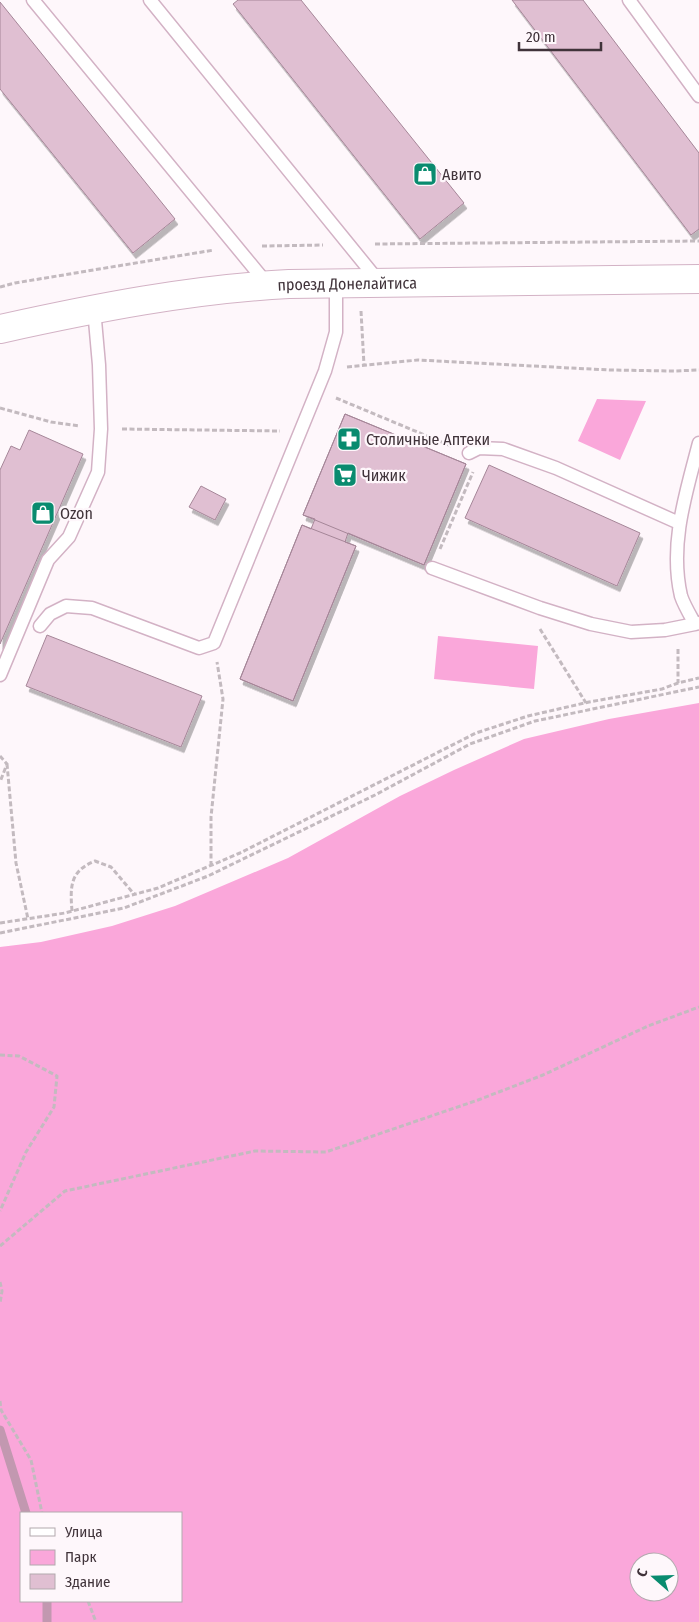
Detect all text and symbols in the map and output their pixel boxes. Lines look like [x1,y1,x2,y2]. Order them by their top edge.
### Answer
scale bar [519,20,602,52]
text: 20 m [526,28,556,46]
shop icon: Авито [412,161,438,187]
place label: Авито [442,165,482,184]
street label: проезд Донелайтиса [277,273,417,294]
pharmacy icon: Столичные Аптеки [336,426,362,452]
place label: Столичные Аптеки [366,430,490,449]
supermarket icon: Чижик [332,462,358,488]
place label: Чижик [362,466,406,485]
shop icon: Ozon [30,500,56,526]
place label: Ozon [60,504,93,523]
legend [20,1512,182,1602]
text: Улица [64,1523,103,1541]
text: Парк [65,1548,96,1566]
north arrow [629,1552,679,1602]
text: С [633,1566,652,1579]
text: Здание [65,1573,111,1591]

